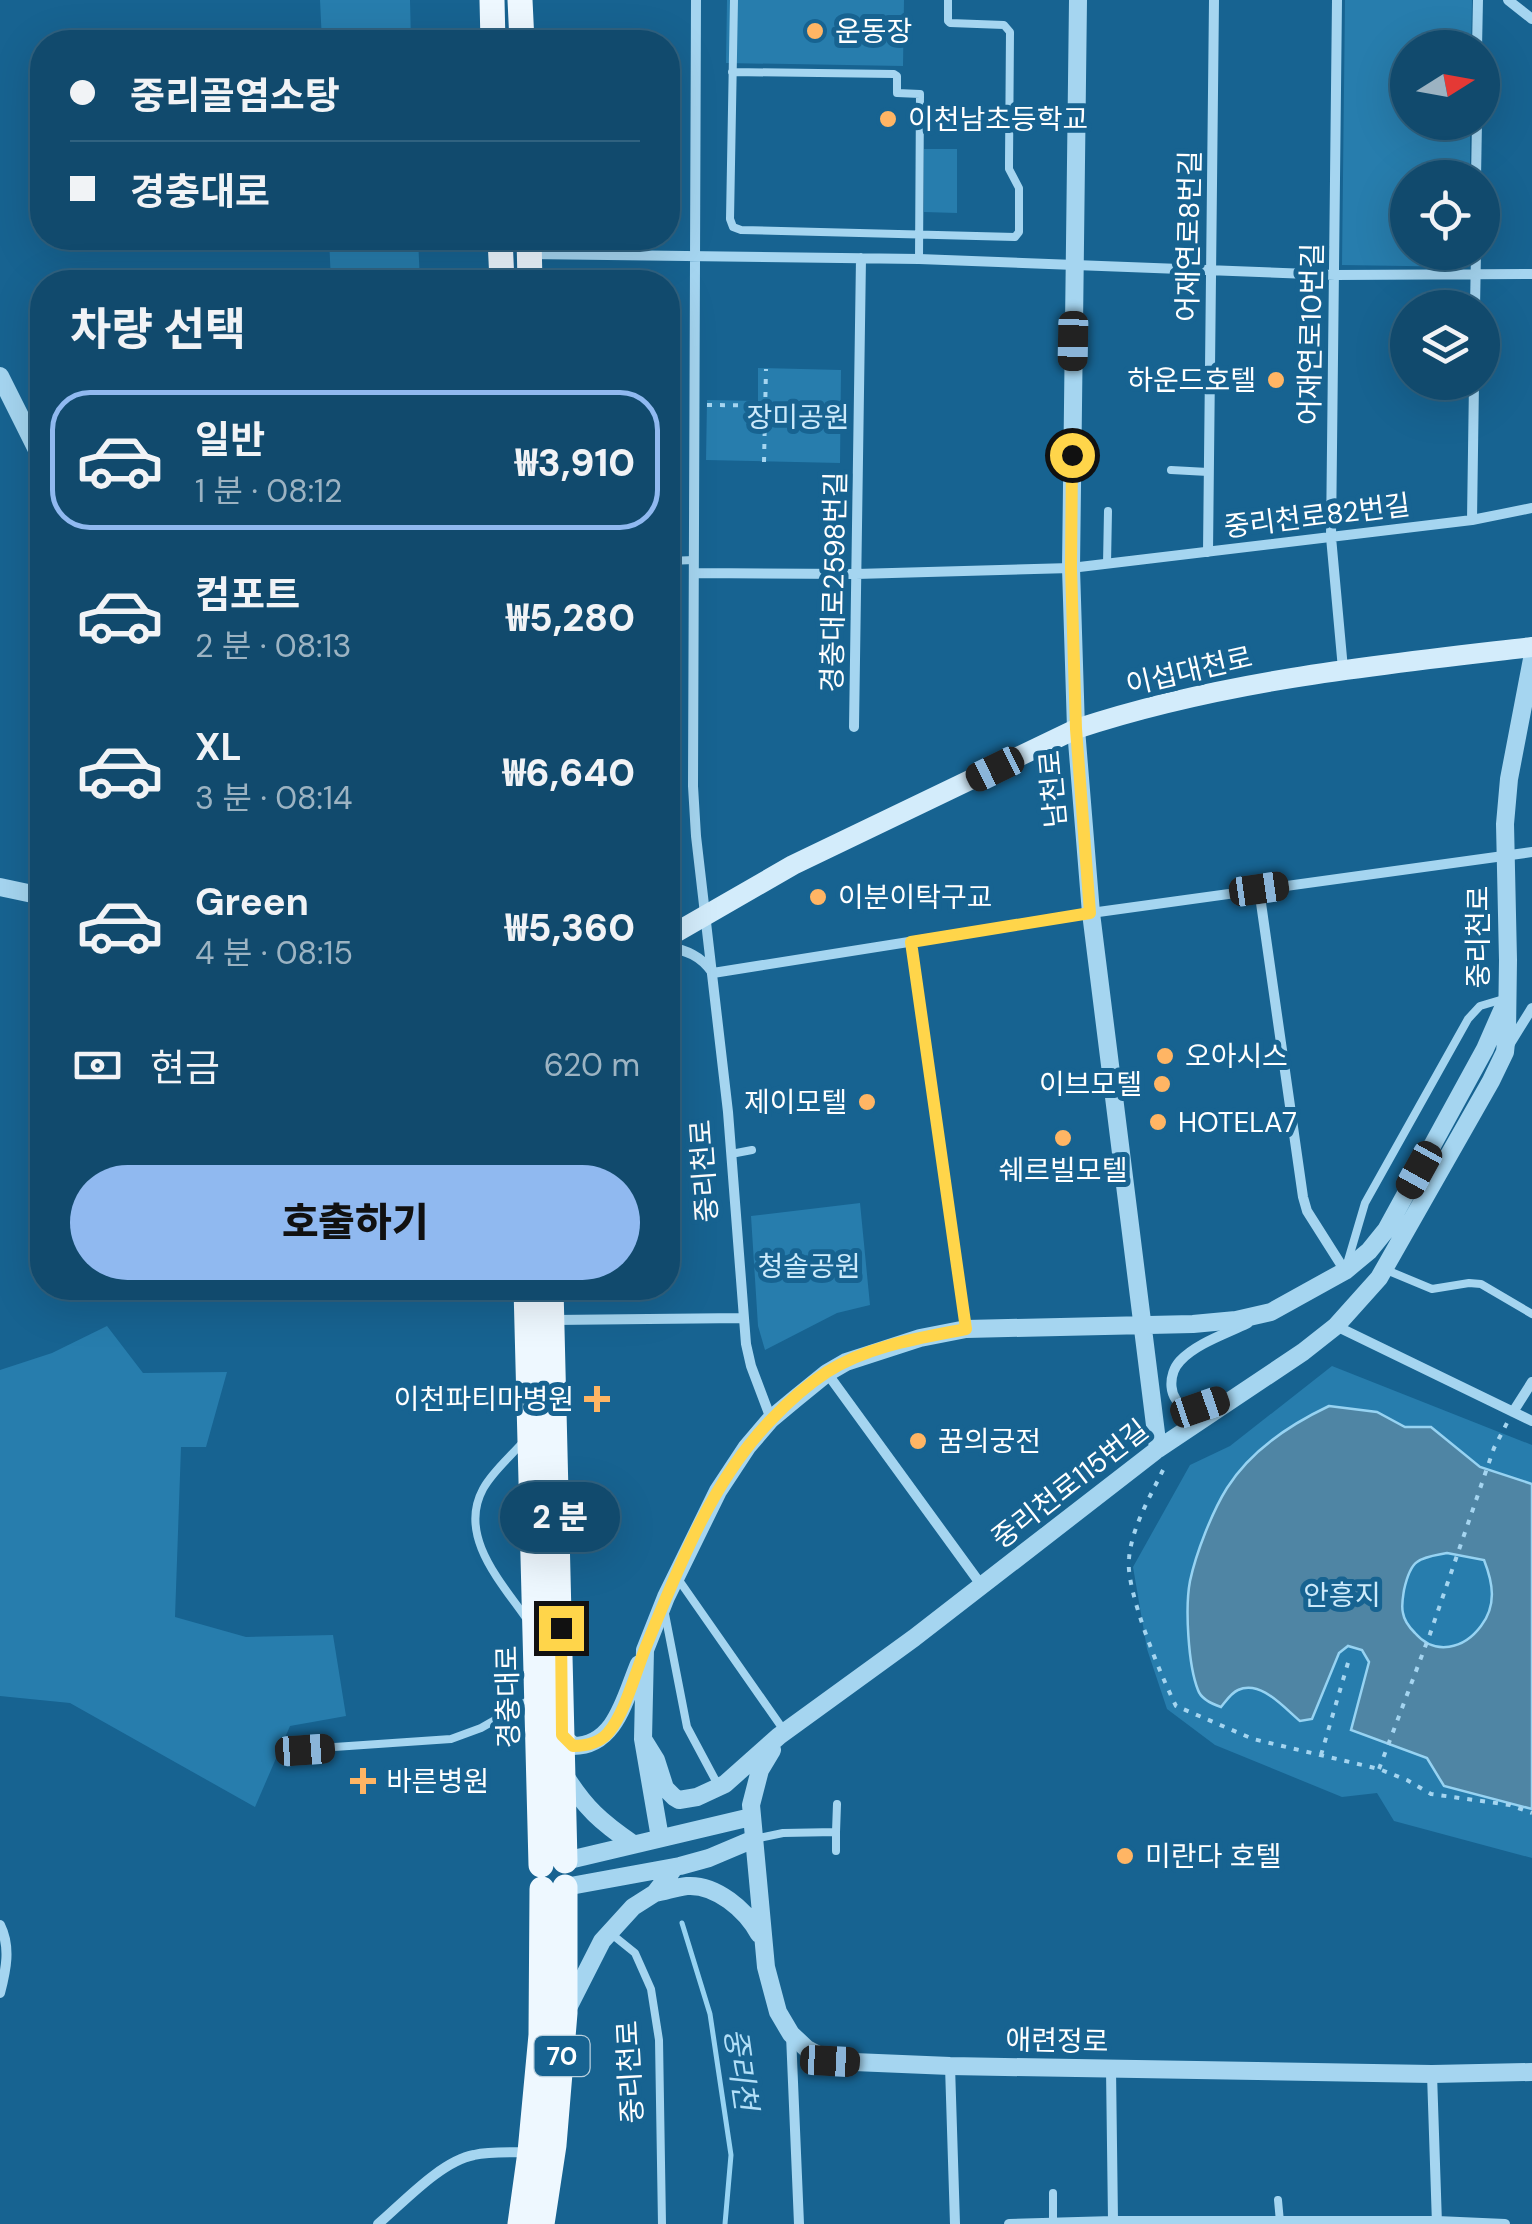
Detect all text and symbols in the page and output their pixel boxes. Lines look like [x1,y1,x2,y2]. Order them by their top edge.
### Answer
place label: 운동장 [835,13,912,50]
marker: 운동장 [804,20,826,42]
north arrow [1390,30,1500,140]
map controls [1390,30,1500,400]
text: 중리골염소탕 [130,71,340,121]
place label: 이천남초등학교 [908,101,1088,138]
marker: 이천남초등학교 [877,108,899,130]
street label: 어재연로8번길 [1169,150,1209,322]
button: locate [1390,160,1500,270]
text: 경충대로 [130,167,270,217]
street label: 어재연로10번길 [1291,242,1331,426]
button: layers [1390,290,1500,400]
text: 차량 선택 [70,300,246,359]
car [1057,311,1089,371]
place label: 하운드호텔 [1127,362,1256,399]
marker: 하운드호텔 [1265,369,1287,391]
park label: 장미공원 [746,399,850,436]
icon: car [75,415,165,505]
text: 일반 [195,415,265,465]
route start [1050,433,1095,478]
text: ₩3,910 [515,438,635,488]
text: 1 분 · 08:12 [195,470,343,512]
street label: 경충대로2598번길 [814,471,854,693]
street label: 중리천로82번길 [1222,486,1412,546]
icon: car [75,570,165,660]
text: 컴포트 [195,570,300,620]
text: ₩5,280 [506,593,635,643]
text: 2 분 · 08:13 [195,625,351,667]
street label: 이섭대천로 [1122,638,1256,704]
text: XL [195,722,242,772]
icon: car [75,725,165,815]
car [961,742,1029,796]
text: ₩6,640 [503,748,635,798]
street label: 남천로 [1031,749,1075,829]
text: 3 분 · 08:14 [195,777,352,819]
car [1227,870,1291,908]
text: Green [195,877,309,927]
place label: 이분이탁구교 [838,879,993,916]
icon: car [75,880,165,970]
street label: 중리천로 [1460,885,1497,989]
marker: 이분이탁구교 [807,886,829,908]
text: ₩5,360 [505,903,635,953]
text: 4 분 · 08:15 [195,932,353,974]
icon: cash [70,1038,125,1093]
place label: 오아시스 [1185,1038,1288,1075]
text: 현금 [150,1043,220,1093]
text: 620 m [544,1044,640,1086]
marker: 오아시스 [1154,1045,1176,1067]
place label: 이브모텔 [1039,1066,1142,1103]
marker: 이브모텔 [1151,1073,1173,1095]
place label: 제이모텔 [744,1084,847,1121]
marker: 제이모텔 [856,1091,878,1113]
place label: HOTELA7 [1178,1104,1297,1141]
marker: HOTELA7 [1147,1111,1169,1133]
street label: 중리천로 [682,1118,726,1224]
marker: 쉐르빌모텔 [1052,1127,1074,1149]
car [1391,1136,1447,1204]
place label: 쉐르빌모텔 [999,1152,1127,1189]
button: 호출하기 [70,1165,640,1280]
park label: 청솔공원 [757,1248,861,1285]
place label: 이천파티마병원 [394,1381,574,1418]
car [1167,1383,1233,1431]
marker: 이천파티마병원 [584,1386,610,1412]
street label: 중리천로115번길 [984,1411,1156,1557]
place label: 꿈의궁전 [938,1423,1041,1460]
marker: 꿈의궁전 [907,1430,929,1452]
callout: 2 분 [501,1483,621,1553]
text: 2 분 [532,1496,588,1538]
park label: 안흥지 [1303,1577,1381,1614]
route end [539,1606,584,1651]
street label: 경충대로 [489,1645,527,1749]
car [274,1733,336,1767]
place label: 바른병원 [386,1763,489,1800]
marker: 바른병원 [350,1768,376,1794]
place label: 미란다 호텔 [1145,1838,1281,1875]
marker: 미란다 호텔 [1114,1845,1136,1867]
street label: 중리천로 [609,2020,651,2124]
street label: 애련정로 [1005,2022,1109,2060]
water label: 중리천 [716,2025,767,2116]
road number: 70 [534,2036,590,2076]
car [799,2044,861,2078]

